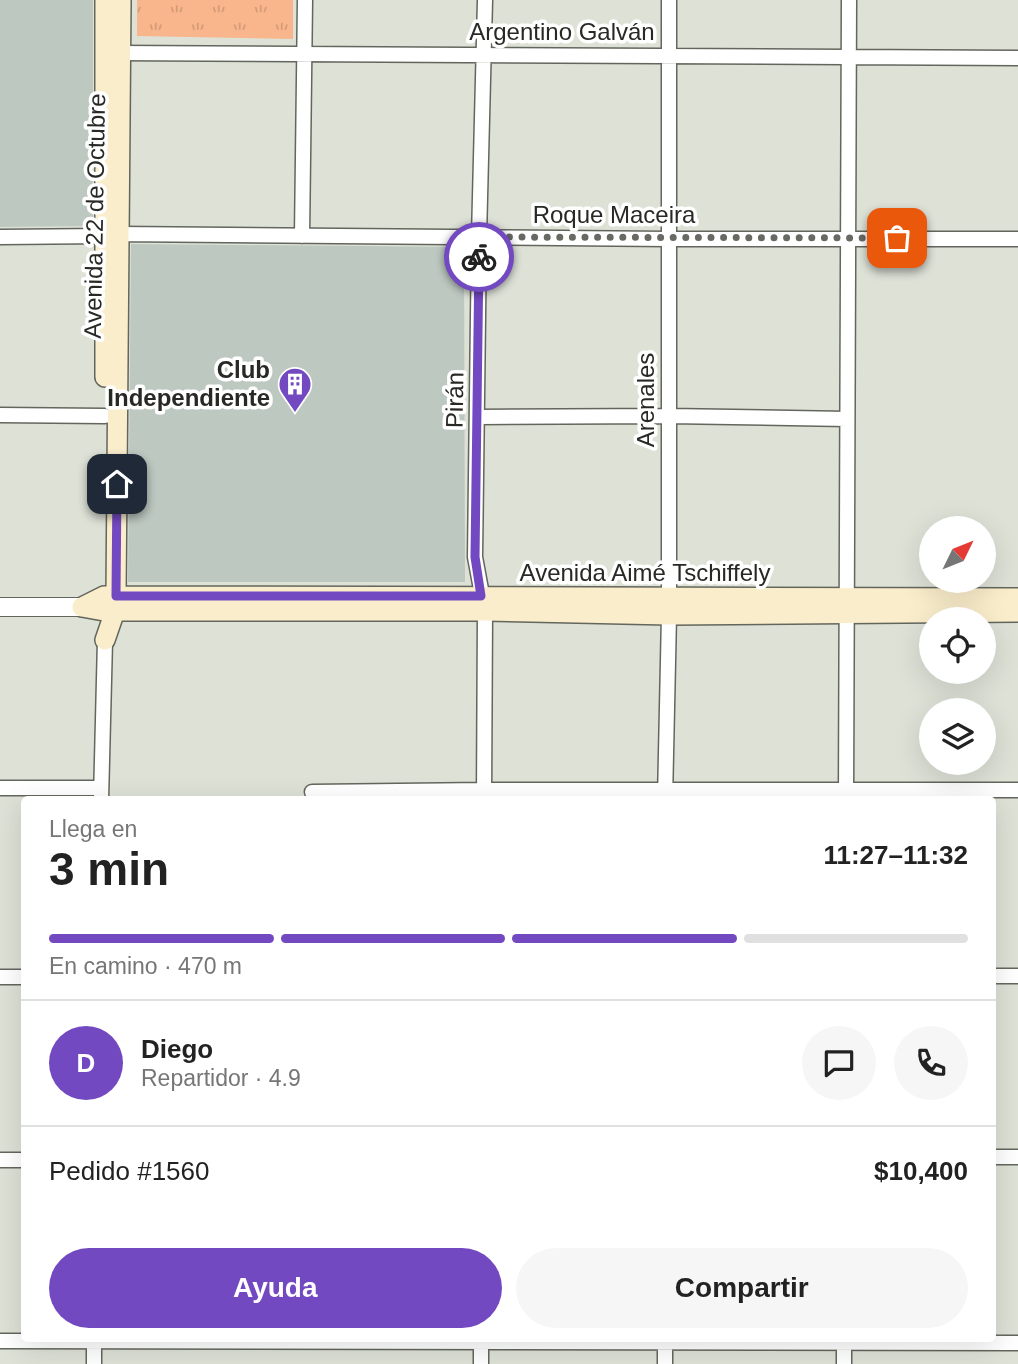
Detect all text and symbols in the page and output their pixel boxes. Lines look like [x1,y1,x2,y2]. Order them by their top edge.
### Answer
street label: Argentino Galván [469,18,655,45]
street label: Avenida 22 de Octubre [79,93,110,339]
street label: Roque Maceira [533,201,696,228]
pin [867,208,927,268]
icon: bag [878,219,916,257]
courier [444,222,514,292]
icon: bike [460,238,498,276]
street label: Arenales [632,353,659,447]
place label: Club Independiente [107,356,270,411]
building icon: Club Independiente [276,365,314,414]
street label: Pirán [441,372,468,428]
pin [87,454,147,514]
icon: home [98,465,136,503]
north arrow [919,516,996,593]
map controls [919,516,996,775]
street label: Avenida Aimé Tschiffely [520,559,770,586]
button: locate [919,607,996,684]
button: layers [919,698,996,775]
text: Llega en [49,816,137,842]
text: 11:27–11:32 [823,840,968,870]
text: 3 min [49,843,169,895]
text: En camino · 470 m [49,953,242,979]
button: chat [802,1026,876,1100]
button: phone [894,1026,968,1100]
text: Diego [141,1034,213,1064]
text: D [77,1048,95,1078]
text: Repartidor · 4.9 [141,1065,301,1091]
text: Pedido #1560 [49,1156,209,1186]
text: $10,400 [874,1156,968,1186]
button: Ayuda [49,1248,502,1328]
button: Compartir [516,1248,968,1328]

